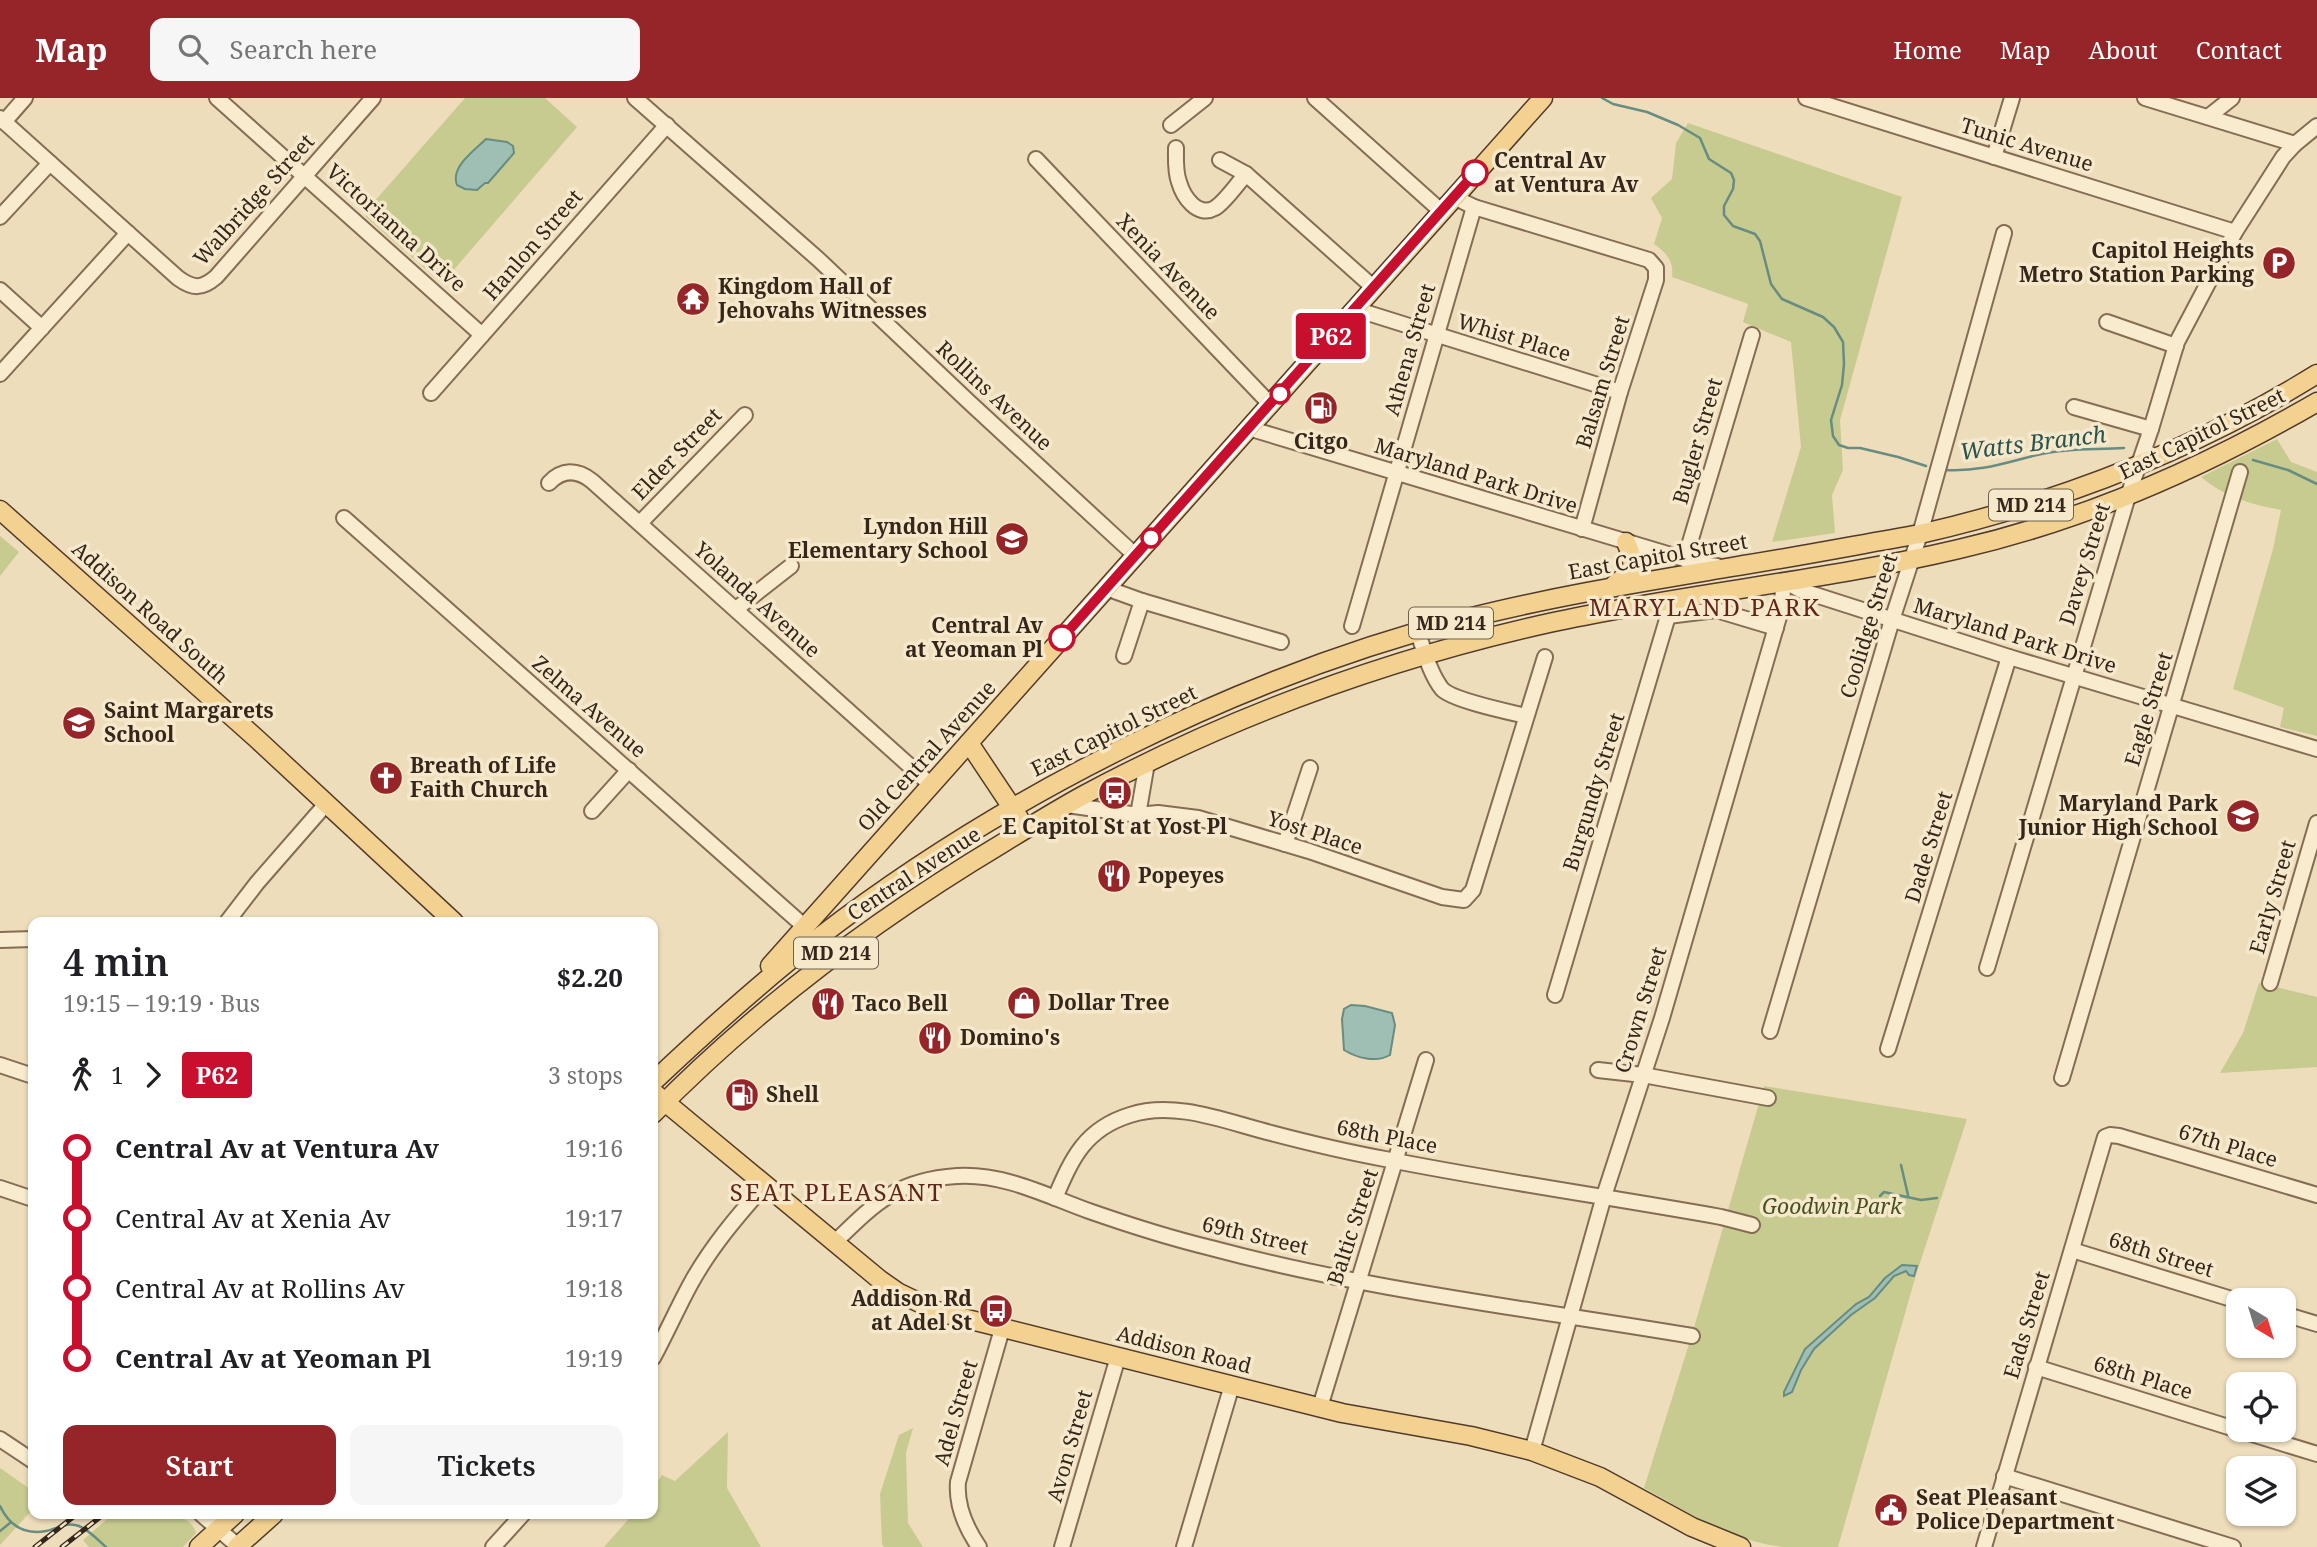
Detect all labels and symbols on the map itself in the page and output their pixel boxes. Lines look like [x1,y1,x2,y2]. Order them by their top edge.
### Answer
street label: Tunic Avenue [1958,111,2097,178]
street label: Walbridge Street [187,128,320,271]
place label: Central Av at Ventura Av [1494,146,1639,198]
street label: Victorianna Drive [321,157,472,297]
marker: Central Av at Ventura Av [1462,160,1488,186]
street label: Hanlon Street [476,183,588,306]
street label: Xenia Avenue [1111,207,1227,326]
place label: Capitol Heights Metro Station Parking [2019,236,2254,288]
parking icon: Capitol Heights Metro Station Parking [2260,244,2298,282]
place label: Kingdom Hall of Jehovahs Witnesses [717,272,927,324]
temple icon: Kingdom Hall of Jehovahs Witnesses [674,280,712,318]
street label: Athena Street [1377,280,1441,419]
street label: Whist Place [1454,307,1574,368]
street label: Balsam Street [1569,312,1635,451]
line badge: P62 [1291,313,1371,359]
street label: Rollins Avenue [931,334,1059,456]
street label: Bugler Street [1666,374,1728,507]
street label: East Capitol Street [2114,381,2289,485]
unlabelled marker [1270,384,1290,404]
fuel station icon: Citgo [1302,389,1340,427]
street label: Elder Street [625,401,727,505]
water label: Watts Branch [1958,417,2108,467]
place label: Citgo [1294,427,1348,455]
street label: Maryland Park Drive [1371,431,1581,519]
road number: MD 214 [1989,490,2073,520]
street label: Davey Street [2052,499,2116,628]
place label: Lyndon Hill Elementary School [788,512,989,564]
school or university icon: Lyndon Hill Elementary School [993,520,1031,558]
street label: East Capitol Street [1566,526,1750,586]
unlabelled marker [1141,528,1161,548]
street label: Yolanda Avenue [688,534,827,663]
street label: Addison Road South [67,535,235,690]
street label: Coolidge Street [1833,550,1903,701]
district label: MARYLAND PARK [1589,590,1821,623]
street label: Maryland Park Drive [1910,591,2120,679]
road number: MD 214 [1409,608,1493,638]
place label: Central Av at Yeoman Pl [905,611,1044,663]
marker: Central Av at Yeoman Pl [1049,625,1075,651]
street label: Eagle Street [2117,648,2179,769]
street label: Zelma Avenue [527,649,653,764]
street label: Old Central Avenue [851,674,1002,837]
street label: East Capitol Street [1026,678,1201,782]
place label: Saint Margarets School [104,696,274,748]
school or university icon: Saint Margarets School [60,704,98,742]
street label: Burgundy Street [1556,709,1630,874]
place label: Breath of Life Faith Church [410,751,556,803]
church icon: Breath of Life Faith Church [367,759,405,797]
bus stop icon: E Capitol St at Yost Pl [1096,774,1134,812]
street label: Dade Street [1898,788,1958,906]
place label: Maryland Park Junior High School [2018,789,2219,841]
school or university icon: Maryland Park Junior High School [2224,797,2262,835]
street label: Yost Place [1263,803,1367,861]
place label: E Capitol St at Yost Pl [1003,812,1228,840]
street label: Central Avenue [842,820,985,927]
street label: Early Street [2242,837,2302,957]
restaurant icon: Popeyes [1095,857,1133,895]
place label: Popeyes [1138,861,1224,889]
road number: MD 214 [794,938,878,968]
street label: Crown Street [1608,943,1673,1076]
shop icon: Dollar Tree [1005,984,1043,1022]
restaurant icon: Taco Bell [809,985,847,1023]
place label: Dollar Tree [1048,988,1170,1016]
place label: Taco Bell [852,989,949,1017]
restaurant icon: Domino's [916,1019,954,1057]
place label: Domino's [960,1023,1060,1051]
fuel station icon: Shell [723,1076,761,1114]
place label: Shell [766,1080,820,1108]
street label: 68th Place [1334,1113,1440,1160]
street label: 67th Place [2175,1117,2281,1173]
street label: Baltic Street [1320,1165,1384,1288]
district label: SEAT PLEASANT [730,1175,944,1208]
park label: Goodwin Park [1762,1192,1903,1220]
street label: 69th Street [1199,1209,1311,1261]
street label: 68th Street [2105,1225,2217,1283]
street label: Eads Street [1996,1267,2056,1382]
place label: Addison Rd at Adel St [851,1284,972,1336]
north arrow [2226,1288,2296,1358]
bus stop icon: Addison Rd at Adel St [977,1292,1015,1330]
street label: Addison Road [1114,1319,1255,1379]
street label: 68th Place [2090,1349,2196,1405]
street label: Adel Street [927,1356,984,1469]
street label: Avon Street [1040,1386,1098,1505]
place label: Seat Pleasant Police Department [1916,1483,2115,1535]
public building icon: Seat Pleasant Police Department [1872,1491,1910,1529]

